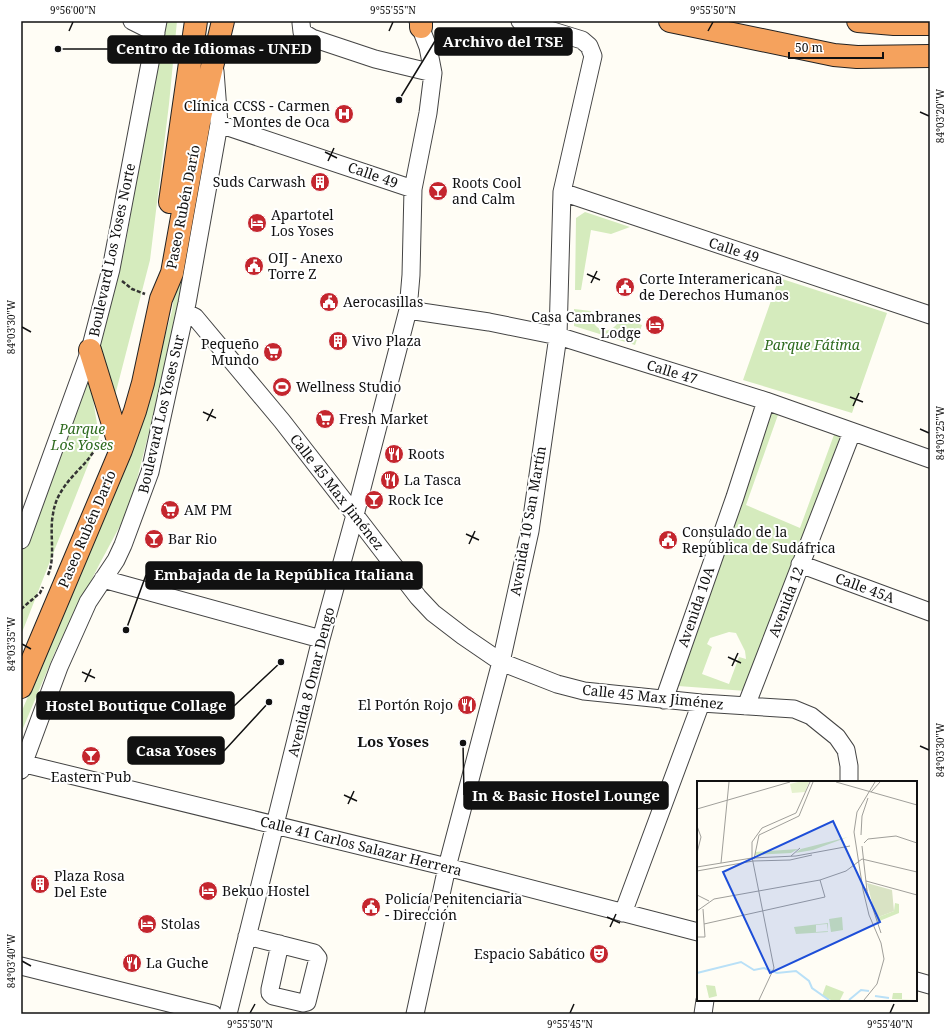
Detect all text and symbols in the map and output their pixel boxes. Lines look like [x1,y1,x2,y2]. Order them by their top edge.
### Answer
text: 9°56'00"N [50,3,96,17]
text: 9°55'55"N [370,3,416,17]
text: 9°55'50"N [690,3,736,17]
callout: Archivo del TSE [435,28,572,55]
text: Archivo del TSE [443,31,563,51]
scale bar [789,34,883,60]
callout: Centro de Idiomas - UNED [108,36,320,63]
text: Centro de Idiomas - UNED [116,38,312,58]
text: 50 m [795,39,823,56]
text: 84°03'20"W [933,88,947,143]
place label: Clínica CCSS - Carmen - Montes de Oca [184,96,330,131]
hospital icon: Clínica CCSS - Carmen - Montes de Oca [333,103,355,125]
street label: Paseo Rubén Darío [161,143,204,271]
street label: Calle 49 [346,157,401,192]
street label: Boulevard Los Yoses Norte [84,161,139,338]
building icon: Suds Carwash [309,171,331,193]
place label: Suds Carwash [213,172,306,191]
place label: Roots Cool and Calm [452,173,522,208]
bar icon: Roots Cool and Calm [427,180,449,202]
place label: Apartotel Los Yoses [271,205,334,240]
hotel icon: Apartotel Los Yoses [246,212,268,234]
street label: Calle 49 [707,232,762,267]
place label: OIJ - Anexo Torre Z [268,248,343,283]
public building icon: OIJ - Anexo Torre Z [243,255,265,277]
place label: Corte Interamericana de Derechos Humanos [639,269,789,304]
public building icon: Corte Interamericana de Derechos Humanos [614,276,636,298]
public building icon: Aerocasillas [318,291,340,313]
place label: Aerocasillas [343,292,423,311]
text: 84°03'30"W [4,299,18,354]
place label: Casa Cambranes Lodge [531,307,641,342]
hotel icon: Casa Cambranes Lodge [644,314,666,336]
building icon: Vivo Plaza [327,330,349,352]
place label: Vivo Plaza [352,331,422,350]
street label: Boulevard Los Yoses Sur [133,332,188,495]
place label: Pequeño Mundo [201,334,259,369]
park label: Parque Fátima [763,335,861,354]
supermarket icon: Pequeño Mundo [262,341,284,363]
street label: Calle 47 [645,355,700,388]
sports icon: Wellness Studio [271,376,293,398]
place label: Wellness Studio [296,377,401,396]
text: 84°03'25"W [933,405,947,460]
supermarket icon: Fresh Market [314,408,336,430]
place label: Fresh Market [339,409,428,428]
park label: Parque Los Yoses [50,419,114,454]
street label: Calle 45 Max Jiménez [286,430,389,554]
restaurant icon: Roots [383,443,405,465]
place label: Roots [408,444,445,463]
street label: Avenida 10 San Martín [505,445,550,597]
street label: Paseo Rubén Darío [53,467,120,590]
restaurant icon: La Tasca [379,469,401,491]
place label: La Tasca [404,470,461,489]
bar icon: Rock Ice [363,489,385,511]
place label: Rock Ice [388,490,444,509]
supermarket icon: AM PM [159,499,181,521]
place label: AM PM [184,500,232,519]
place label: Consulado de la República de Sudáfrica [682,522,836,557]
bar icon: Bar Rio [143,528,165,550]
place label: Bar Rio [168,529,217,548]
public building icon: Consulado de la República de Sudáfrica [657,529,679,551]
callout: Embajada de la República Italiana [146,562,422,589]
text: Embajada de la República Italiana [154,564,414,584]
street label: Avenida 10A [673,564,718,650]
street label: Avenida 12 [763,564,808,640]
street label: Calle 45A [833,568,898,607]
street label: Avenida 8 Omar Dengo [283,605,338,759]
text: 84°03'35"W [4,616,18,671]
street label: Calle 45 Max Jiménez [581,680,725,713]
callout: Hostel Boutique Collage [37,692,234,719]
restaurant icon: El Portón Rojo [456,694,478,716]
text: Hostel Boutique Collage [45,695,227,715]
place label: El Portón Rojo [358,695,453,714]
text: 84°03'30"W [933,722,947,777]
district label: Los Yoses [357,731,429,751]
callout: Casa Yoses [128,737,224,764]
text: Casa Yoses [136,740,216,760]
bar icon: Eastern Pub [80,745,102,767]
place label: Eastern Pub [51,767,131,786]
inset map [697,781,917,1001]
callout: In & Basic Hostel Lounge [464,782,668,809]
text: In & Basic Hostel Lounge [472,785,660,805]
street label: Calle 41 Carlos Salazar Herrera [258,811,464,880]
place label: Plaza Rosa Del Este [54,866,125,901]
building icon: Plaza Rosa Del Este [29,873,51,895]
hotel icon: Bekuo Hostel [197,880,219,902]
place label: Bekuo Hostel [222,881,310,900]
place label: Policía Penitenciaria - Dirección [385,889,522,924]
public building icon: Policía Penitenciaria - Dirección [360,896,382,918]
hotel icon: Stolas [136,913,158,935]
place label: Stolas [161,914,200,933]
text: 84°03'40"W [4,933,18,988]
theatre icon: Espacio Sabático [588,943,610,965]
place label: Espacio Sabático [474,944,585,963]
restaurant icon: La Guche [121,952,143,974]
place label: La Guche [146,953,208,972]
text: 9°55'50"N [227,1017,273,1031]
text: 9°55'45"N [547,1017,593,1031]
text: 9°55'40"N [867,1017,913,1031]

